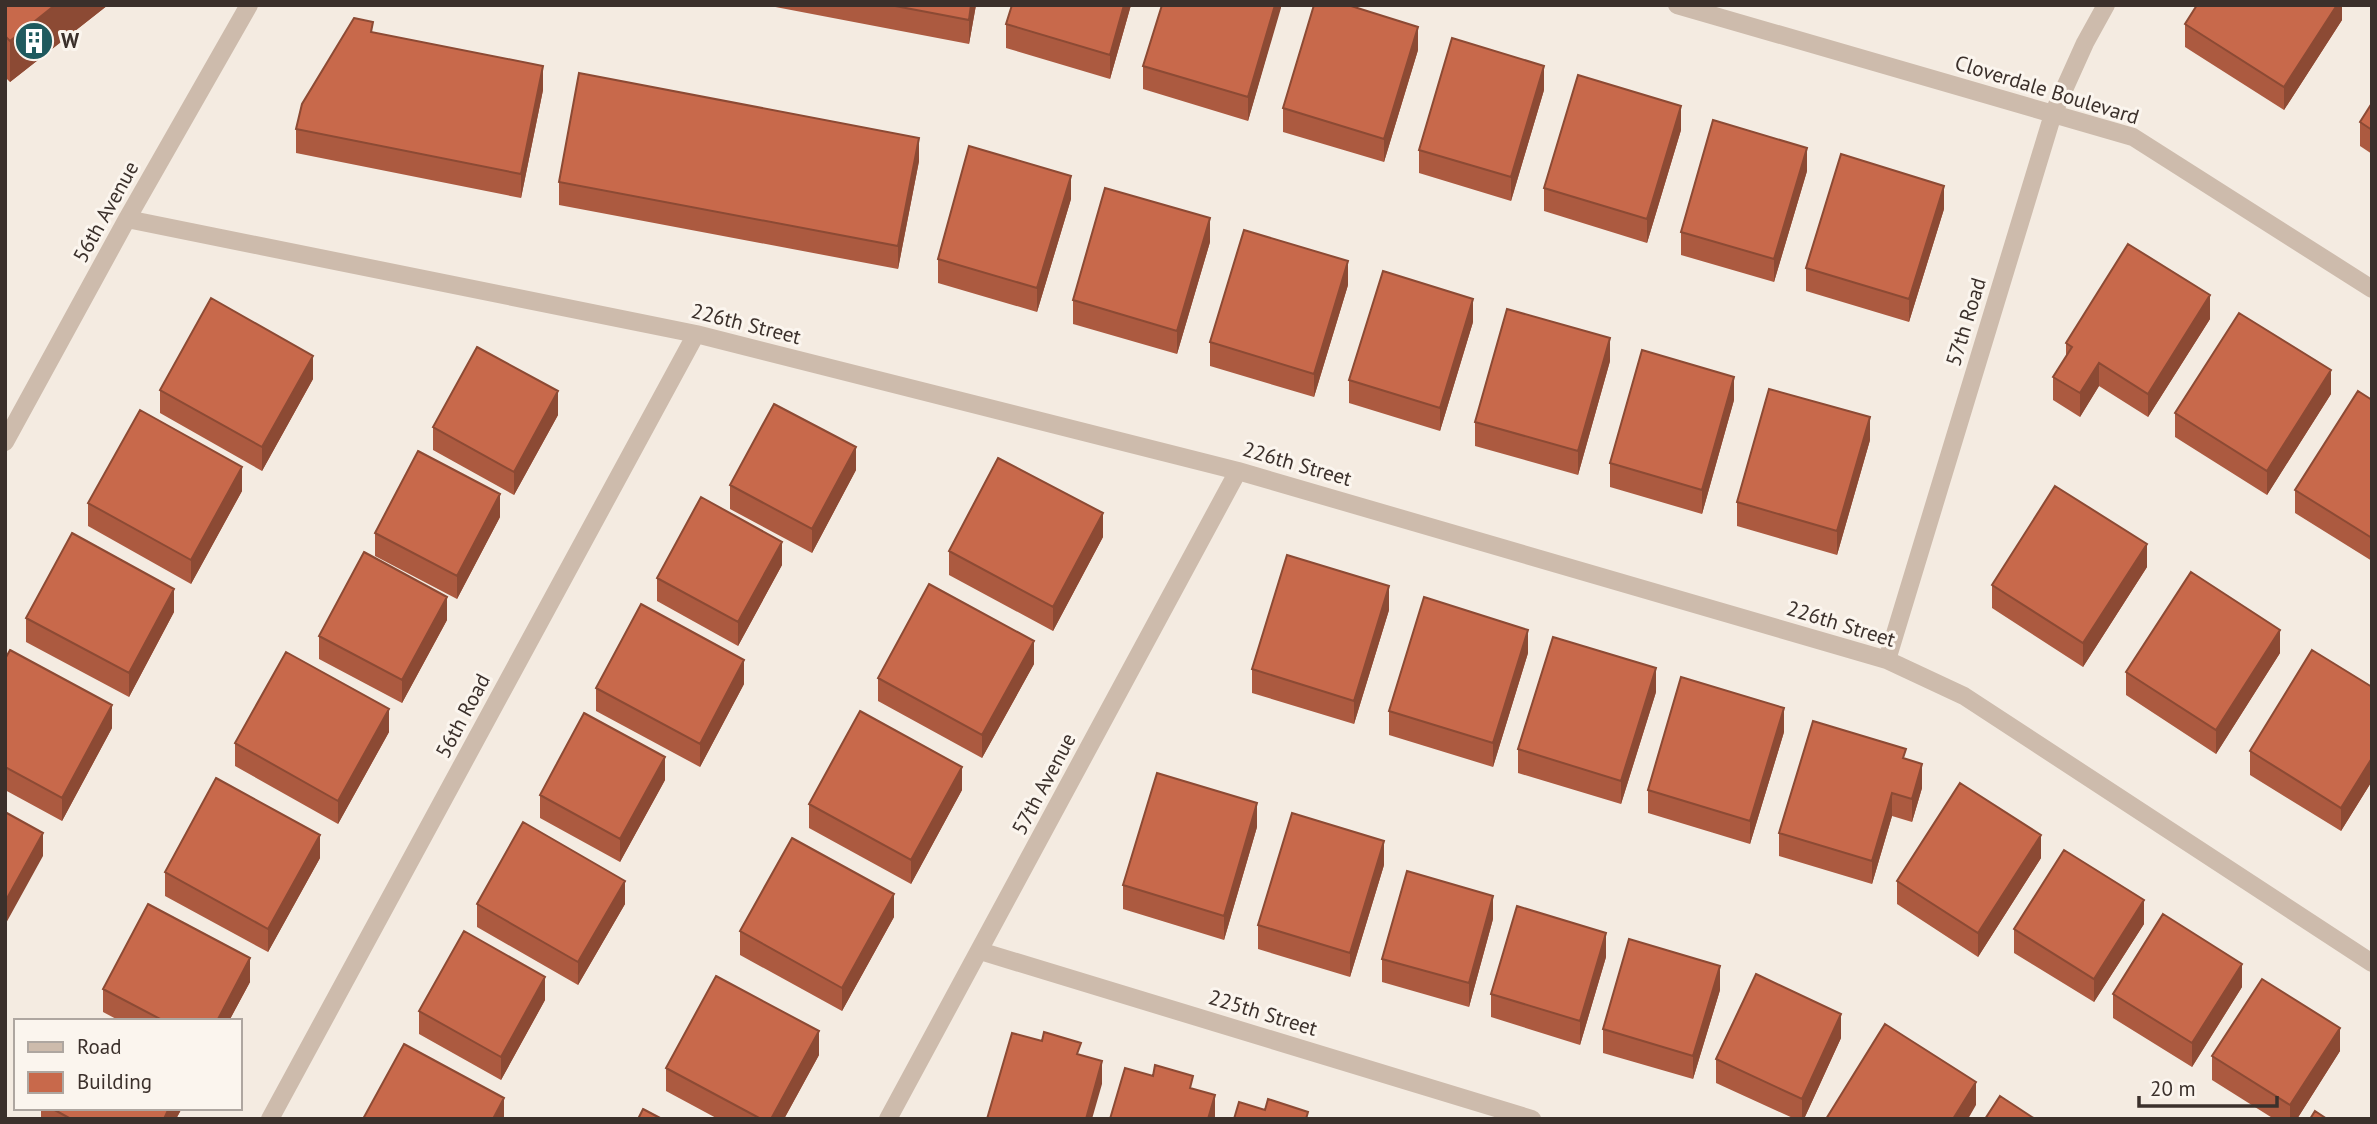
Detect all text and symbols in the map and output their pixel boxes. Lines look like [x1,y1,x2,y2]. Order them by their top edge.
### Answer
building icon: W [13,20,55,62]
place label: W [61,27,80,54]
street label: Cloverdale Boulevard [1952,49,2142,130]
street label: 56th Avenue [67,156,145,267]
street label: 57th Road [1939,274,1992,369]
street label: 226th Street [688,297,804,350]
street label: 226th Street [1239,435,1355,492]
street label: 226th Street [1784,594,1899,653]
street label: 56th Road [429,669,496,763]
street label: 57th Avenue [1005,728,1082,839]
street label: 225th Street [1206,983,1321,1042]
legend [14,1019,242,1110]
text: Road [77,1033,121,1060]
scale bar [2139,1064,2277,1108]
text: Building [77,1068,152,1095]
text: 20 m [2150,1075,2196,1102]

